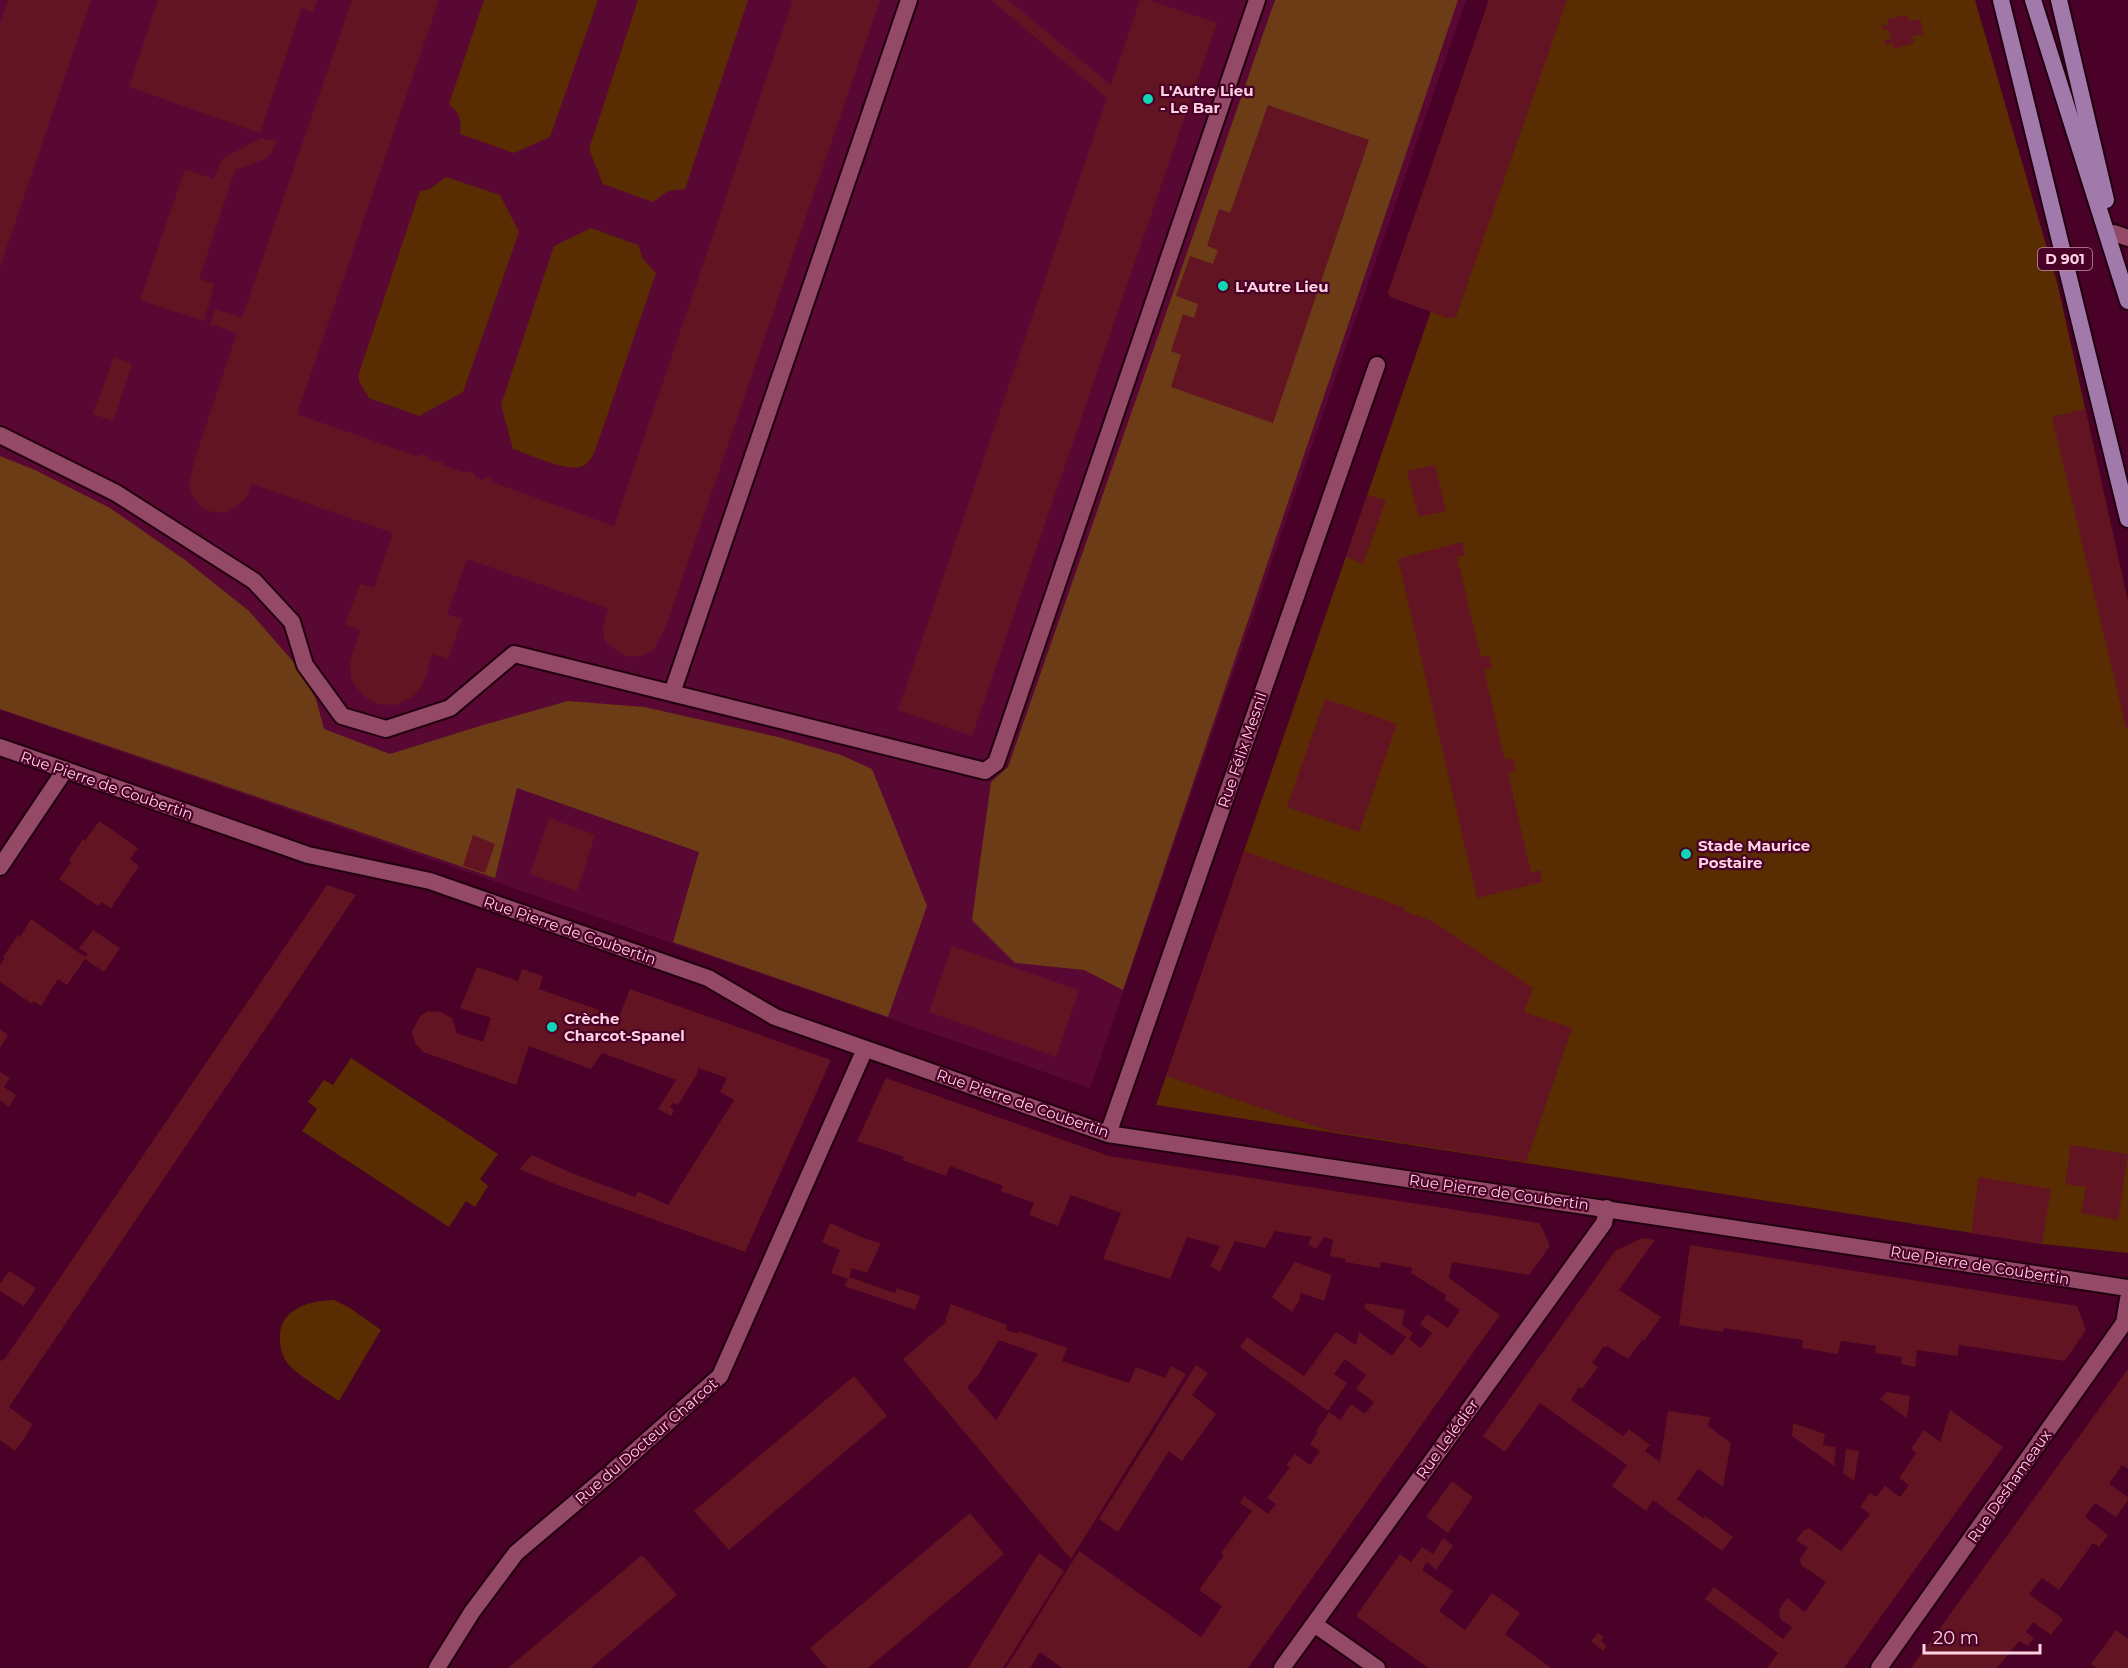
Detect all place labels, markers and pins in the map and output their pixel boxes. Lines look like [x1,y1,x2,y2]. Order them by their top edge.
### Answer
place label: L'Autre Lieu - Le Bar [1160,81,1253,117]
marker: L'Autre Lieu - Le Bar [1141,92,1155,106]
place label: L'Autre Lieu [1235,277,1328,296]
marker: L'Autre Lieu [1216,279,1230,293]
place label: Stade Maurice Postaire [1698,836,1810,872]
marker: Stade Maurice Postaire [1679,847,1693,861]
place label: Crèche Charcot-Spanel [564,1009,685,1045]
marker: Crèche Charcot-Spanel [545,1020,559,1034]

